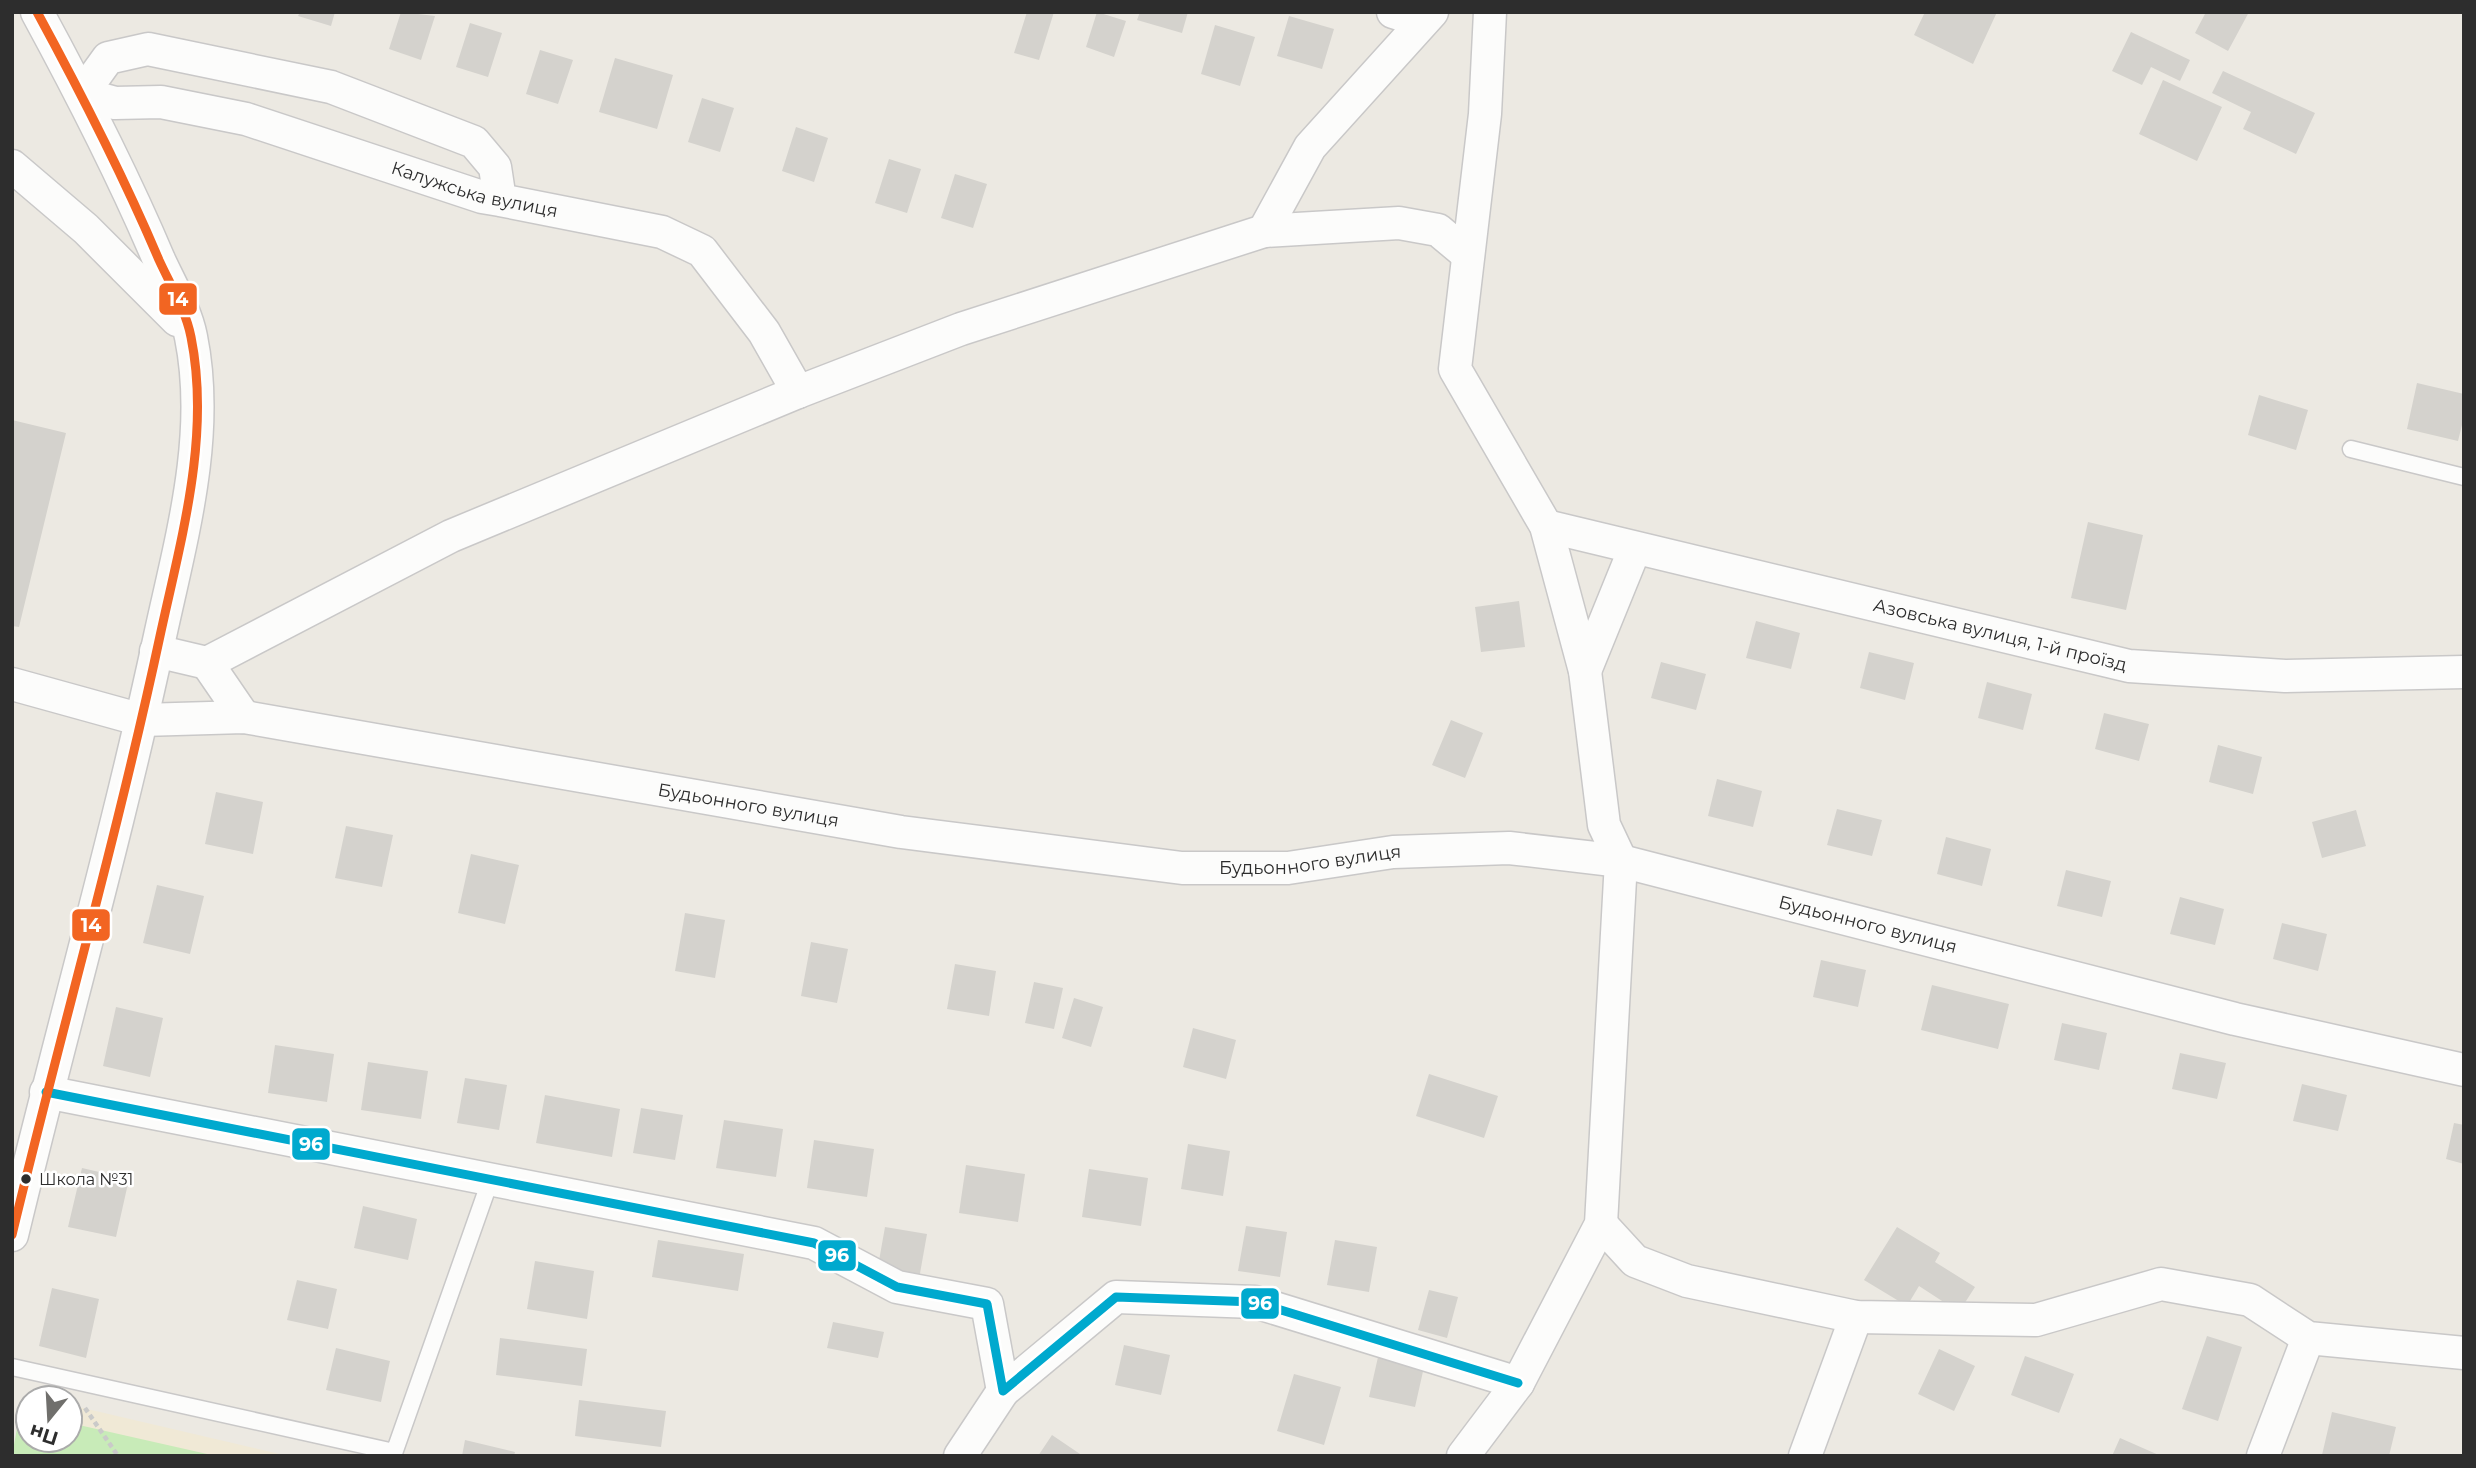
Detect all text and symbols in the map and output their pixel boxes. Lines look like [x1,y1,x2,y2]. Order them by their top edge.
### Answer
street label: Калужська вулиця [388,157,560,222]
line badge: 14 [158,282,198,316]
text: 14 [168,288,188,311]
street label: Азовська вулиця, 1-й проїзд [1871,594,2129,676]
street label: Будьонного вулиця [656,779,841,832]
street label: Будьонного вулиця [1219,841,1402,879]
street label: Будьонного вулиця [1776,891,1959,958]
line badge: 14 [71,908,111,942]
text: 14 [81,914,101,937]
line badge: 96 [291,1127,331,1161]
text: 96 [299,1133,323,1156]
place label: Школа №31 [39,1170,133,1189]
marker: Школа №31 [19,1172,33,1186]
line badge: 96 [817,1239,857,1272]
text: 96 [825,1244,849,1267]
line badge: 96 [1240,1287,1280,1320]
text: 96 [1248,1292,1272,1315]
north arrow [14,1384,84,1454]
text: Пн [27,1419,61,1450]

